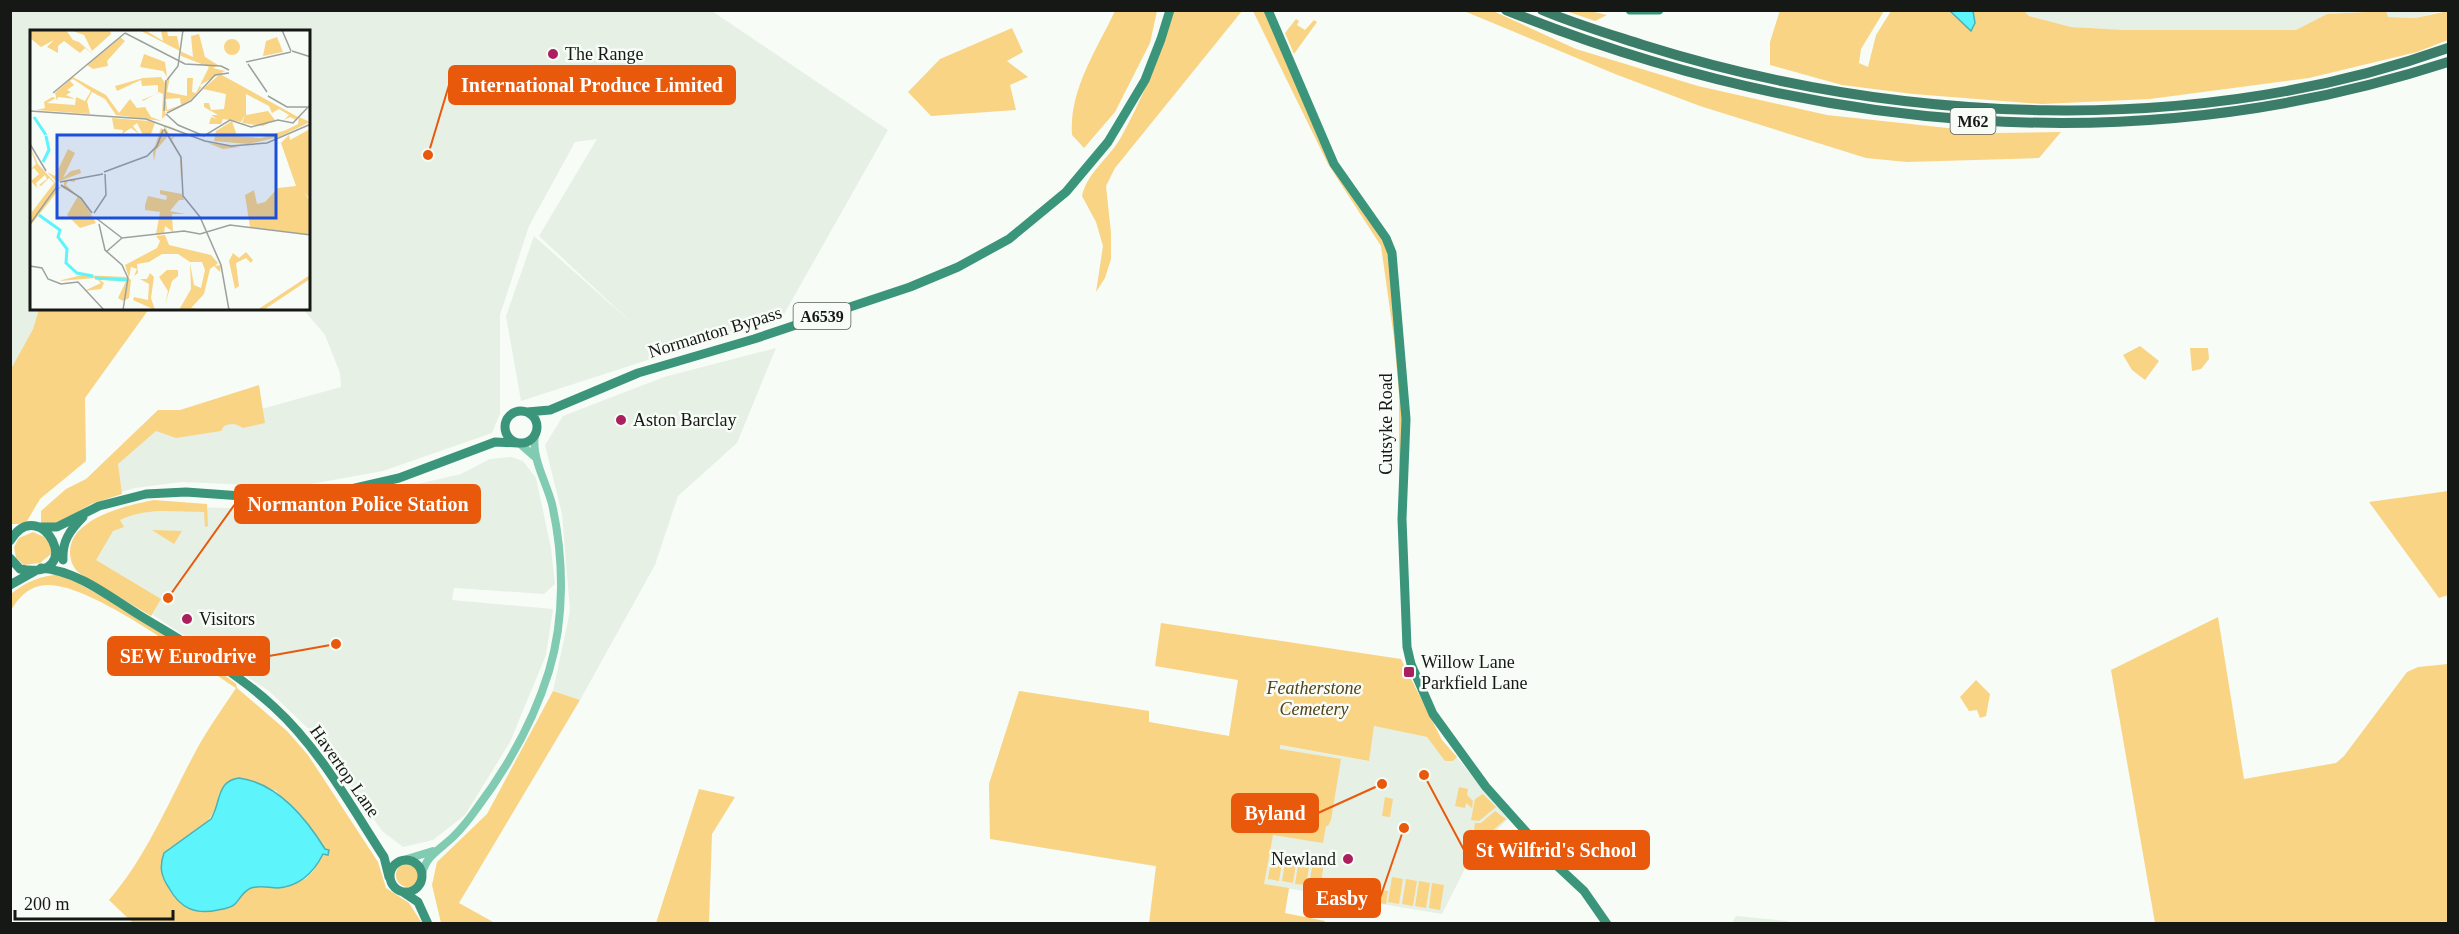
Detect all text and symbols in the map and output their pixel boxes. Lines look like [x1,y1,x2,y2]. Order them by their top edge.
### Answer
inset map [30,30,310,310]
place label: The Range [565,44,643,64]
marker: The Range [546,47,560,61]
callout: International Produce Limited [449,66,735,104]
text: International Produce Limited [461,74,723,96]
road number: M62 [1950,108,1996,134]
street label: Normanton Bypass [646,302,784,362]
road number: A6539 [794,303,850,329]
street label: Cutsyke Road [1376,373,1396,475]
place label: Aston Barclay [633,410,736,430]
marker: Aston Barclay [614,413,628,427]
callout: Normanton Police Station [235,485,480,523]
text: Normanton Police Station [247,493,469,515]
place label: Visitors [199,609,255,629]
marker: Visitors [180,612,194,626]
callout: SEW Eurodrive [108,637,269,675]
text: SEW Eurodrive [120,645,256,667]
place label: Willow Lane Parkfield Lane [1421,652,1527,693]
marker: Willow Lane Parkfield Lane [1402,665,1416,679]
park label: Featherstone Cemetery [1266,678,1361,719]
street label: Havertop Lane [306,721,384,821]
callout: Byland [1232,794,1318,832]
text: Byland [1244,802,1306,825]
callout: St Wilfrid's School [1464,831,1649,869]
text: St Wilfrid's School [1476,839,1637,861]
place label: Newland [1271,849,1336,869]
marker: Newland [1341,852,1355,866]
callout: Easby [1304,879,1380,917]
scale bar [15,883,172,921]
text: Easby [1316,887,1368,910]
text: 200 m [24,894,70,914]

